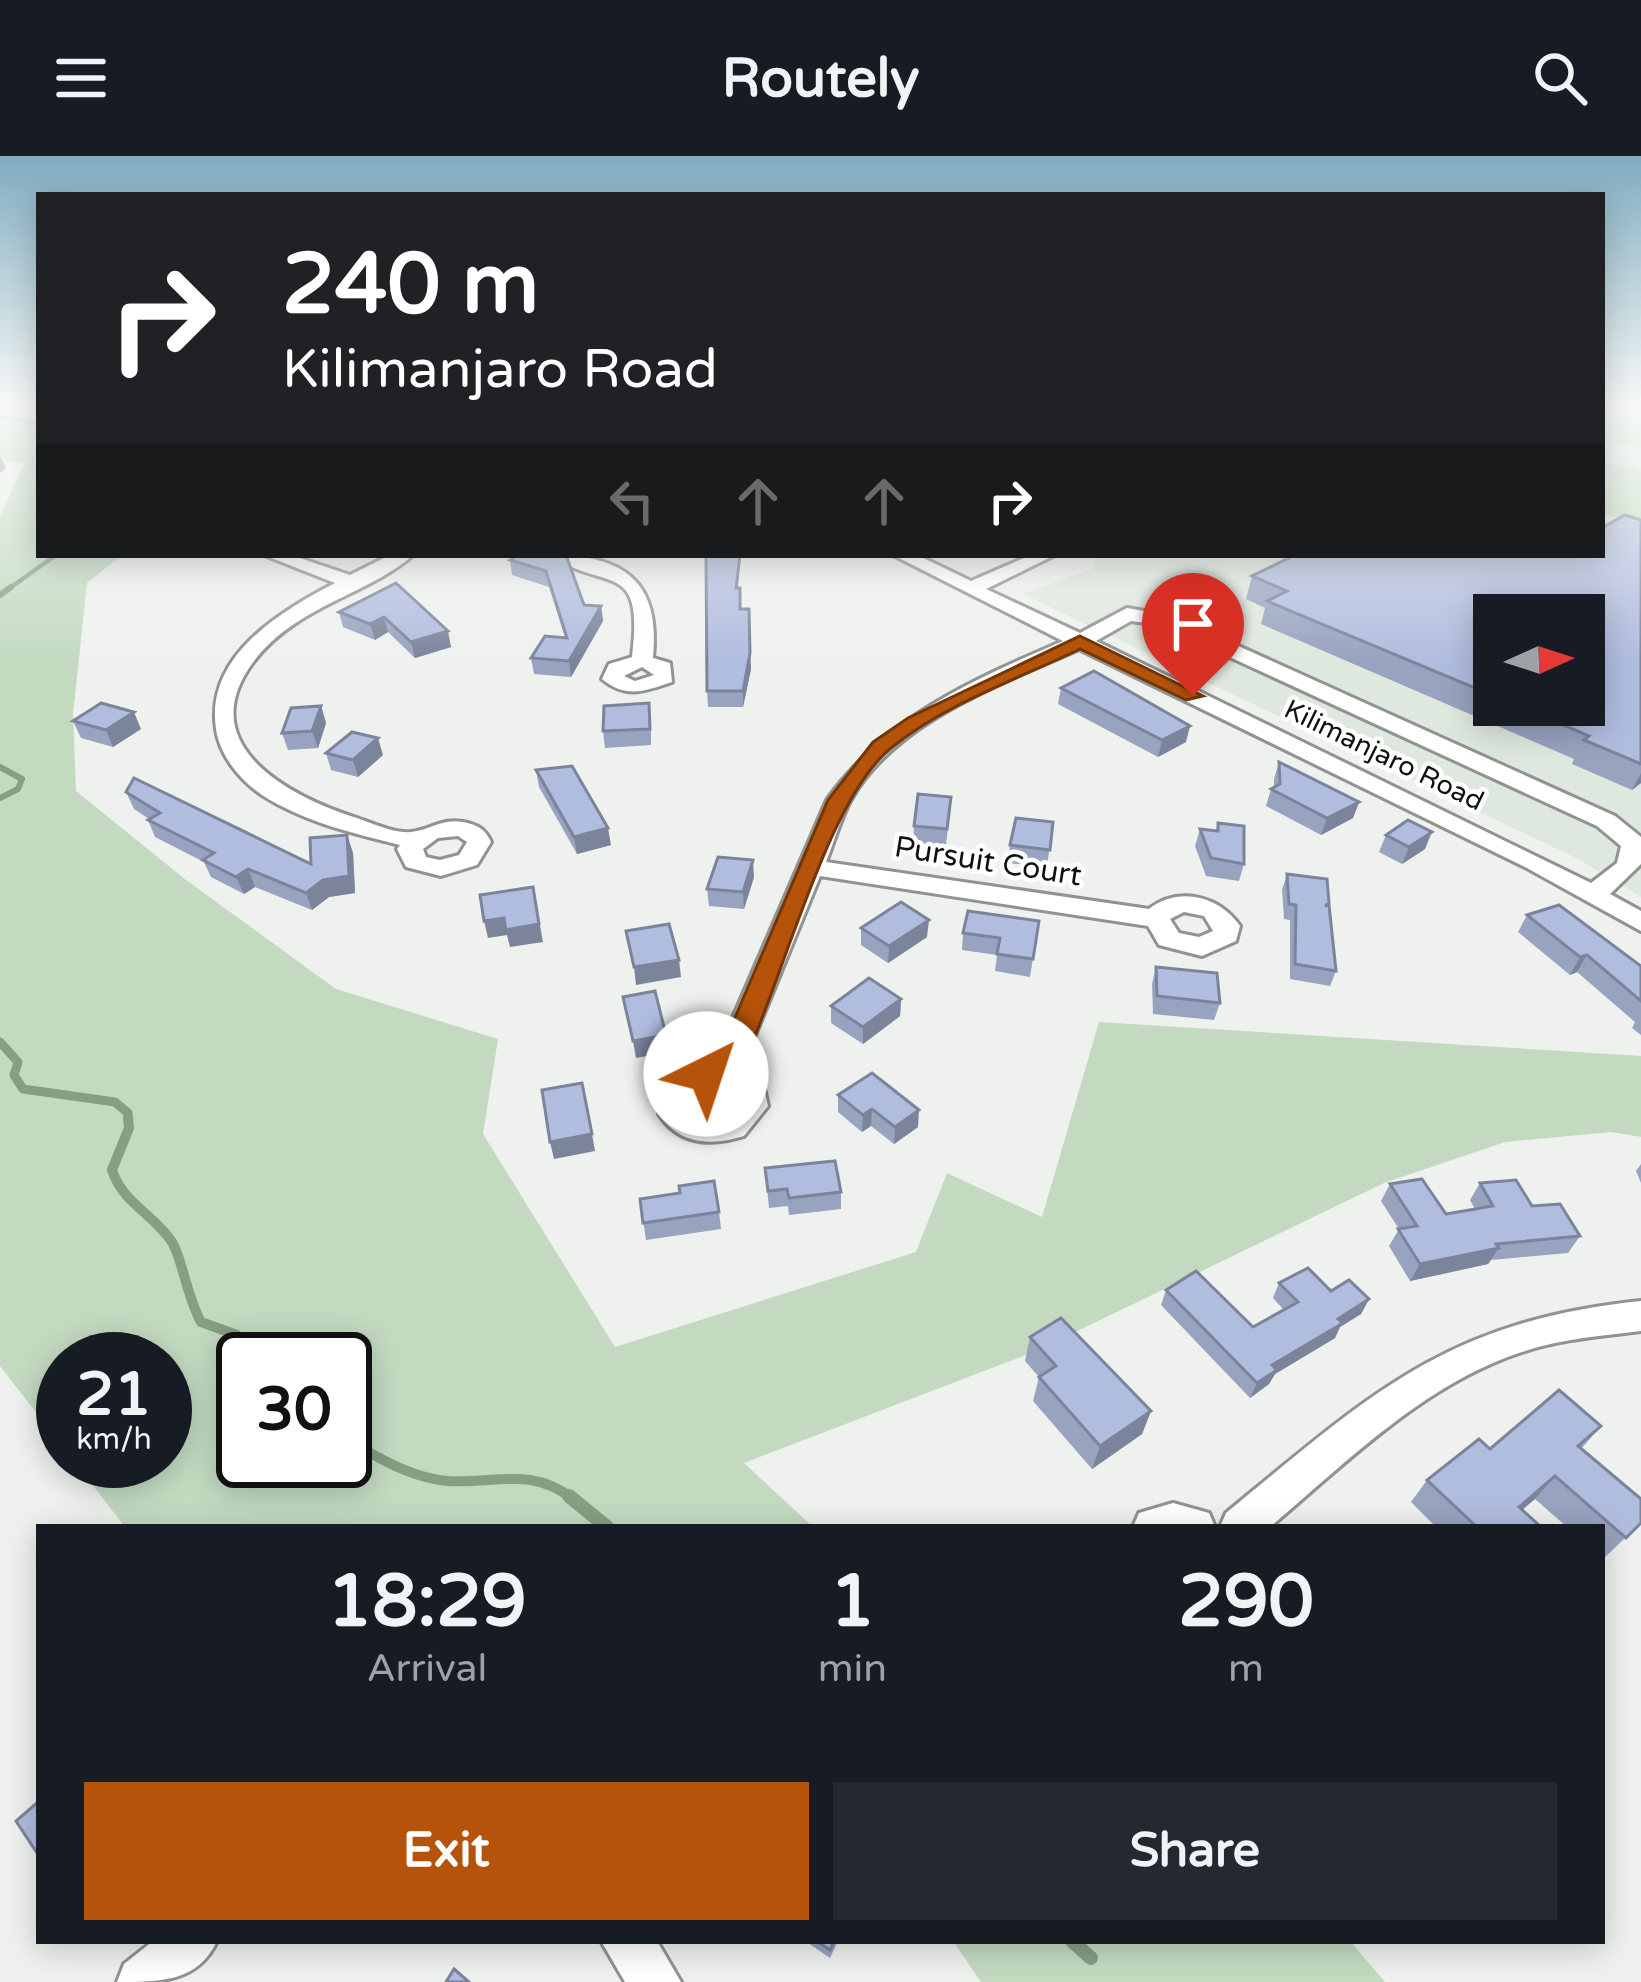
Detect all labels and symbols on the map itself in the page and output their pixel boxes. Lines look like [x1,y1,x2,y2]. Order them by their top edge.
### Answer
pin [1142,573,1244,696]
north arrow [1473,594,1605,726]
street label: Kilimanjaro Road [1279,693,1489,818]
street label: Pursuit Court [892,828,1084,895]
position arrow [643,1011,769,1137]
speed limit sign: 30 [216,1332,372,1488]

